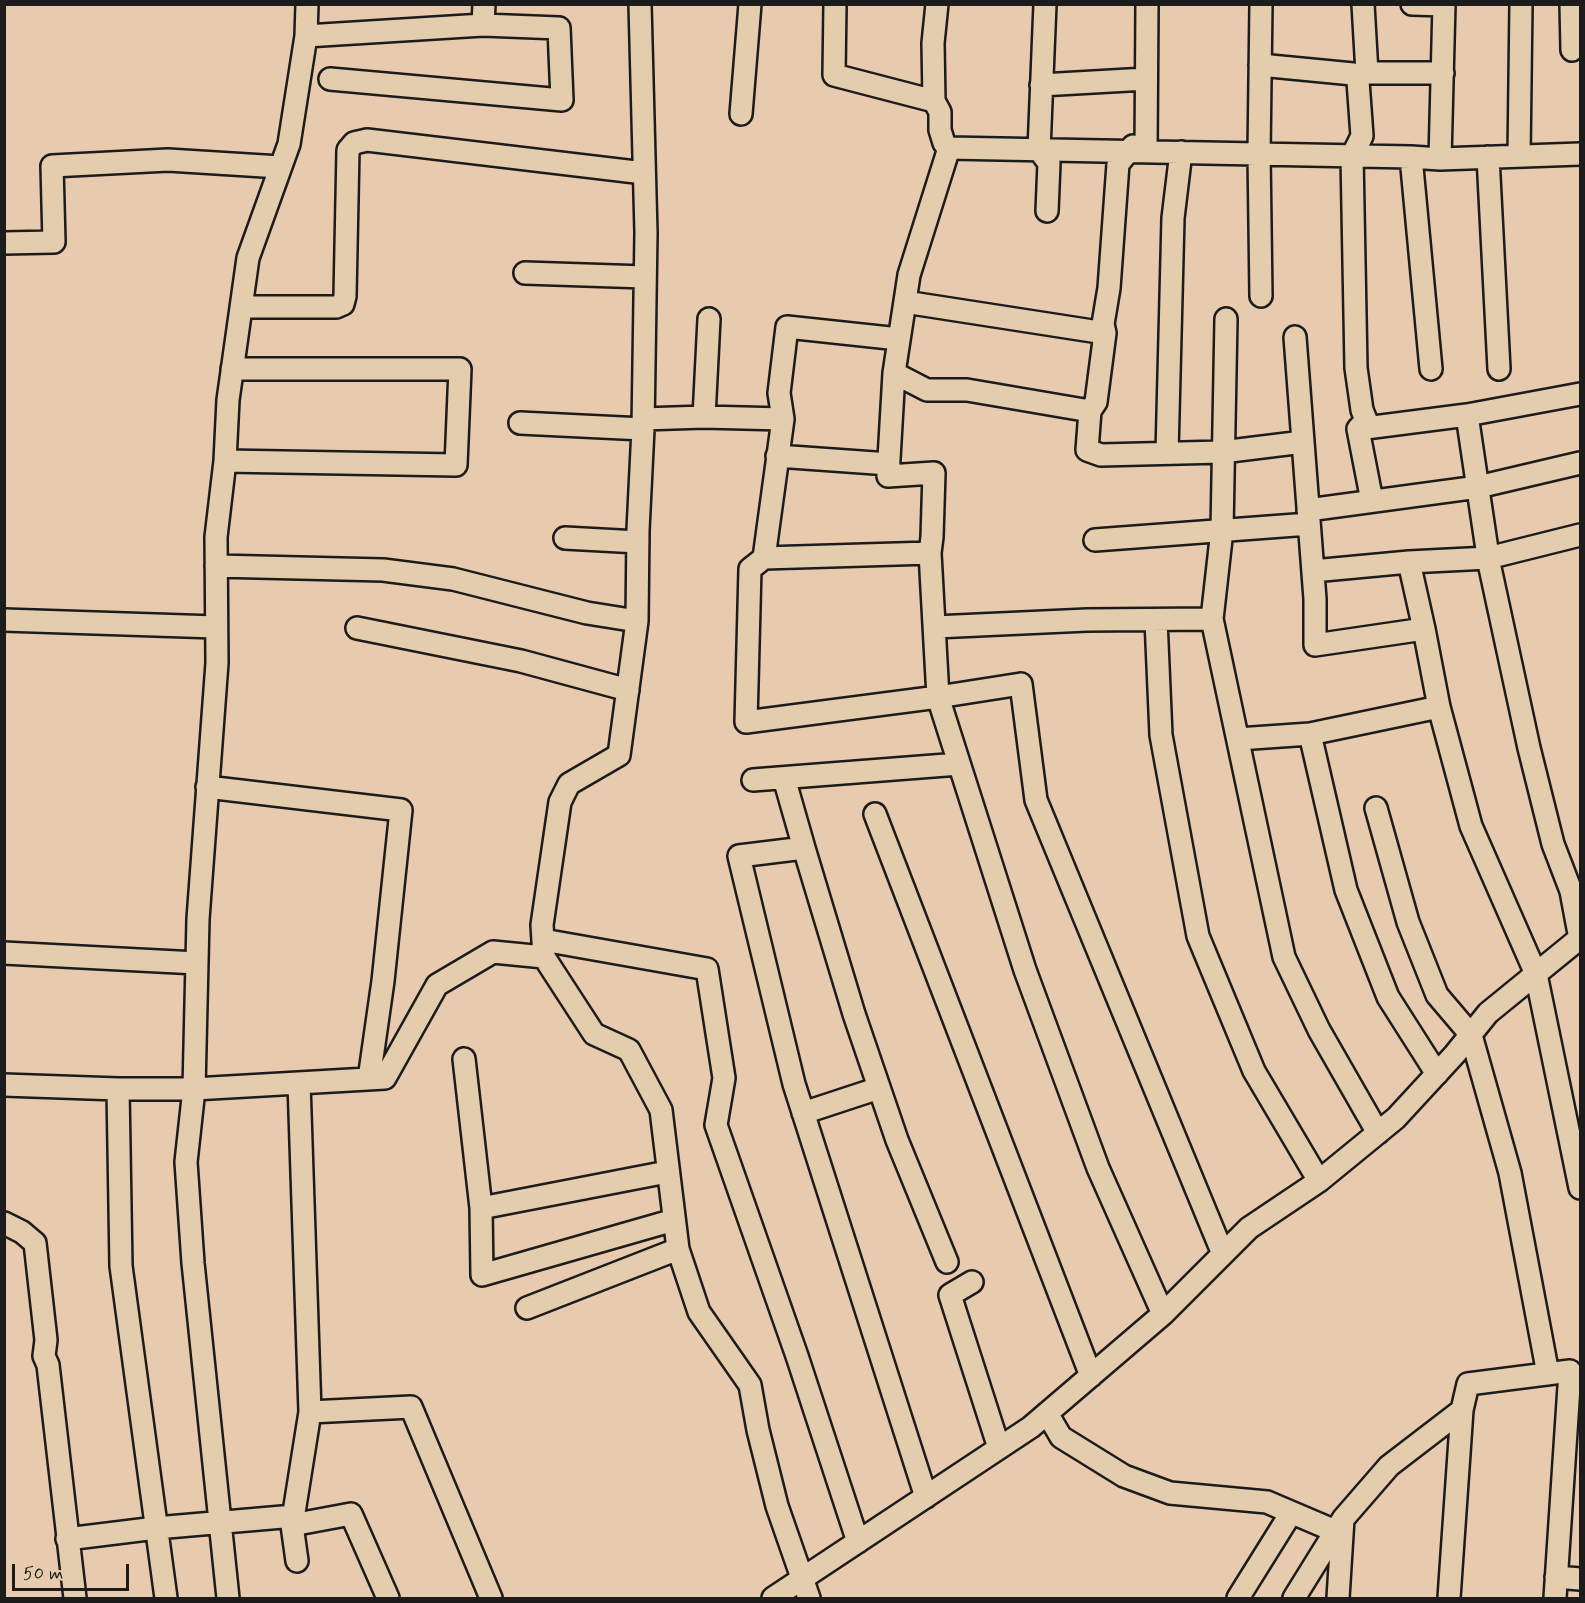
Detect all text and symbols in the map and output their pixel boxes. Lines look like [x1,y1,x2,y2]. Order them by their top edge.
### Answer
scale bar [15,1552,132,1590]
text: 50 m [23,1562,63,1586]

